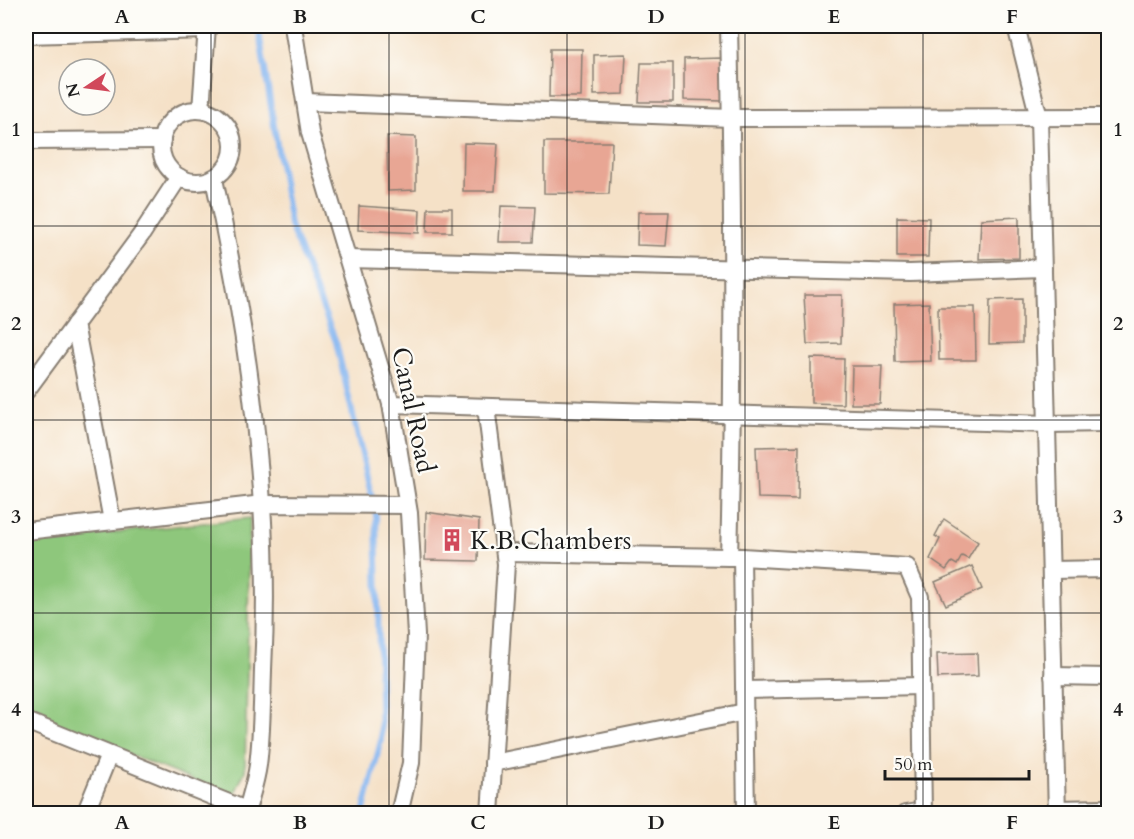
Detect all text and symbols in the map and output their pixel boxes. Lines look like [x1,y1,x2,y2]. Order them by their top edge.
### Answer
text: A [114,3,130,30]
text: B [293,3,307,30]
text: C [470,3,486,30]
text: D [647,3,665,30]
text: E [828,3,840,30]
text: F [1006,3,1018,30]
north arrow [57,57,117,117]
text: N [61,81,86,99]
text: 1 [11,116,21,143]
text: 1 [1113,116,1123,143]
text: 2 [11,310,21,337]
text: 2 [1113,310,1123,337]
street label: Canal Road [383,344,444,476]
text: 3 [11,503,21,530]
text: 3 [1113,503,1123,530]
place label: K.B.Chambers [470,523,632,558]
building icon: K.B.Chambers [439,527,465,553]
text: 4 [11,696,21,723]
text: 4 [1113,696,1123,723]
scale bar [885,743,1029,781]
text: 50 m [894,752,933,777]
text: A [114,809,130,836]
text: B [293,809,307,836]
text: C [470,809,486,836]
text: D [647,809,665,836]
text: E [828,809,840,836]
text: F [1006,809,1018,836]

